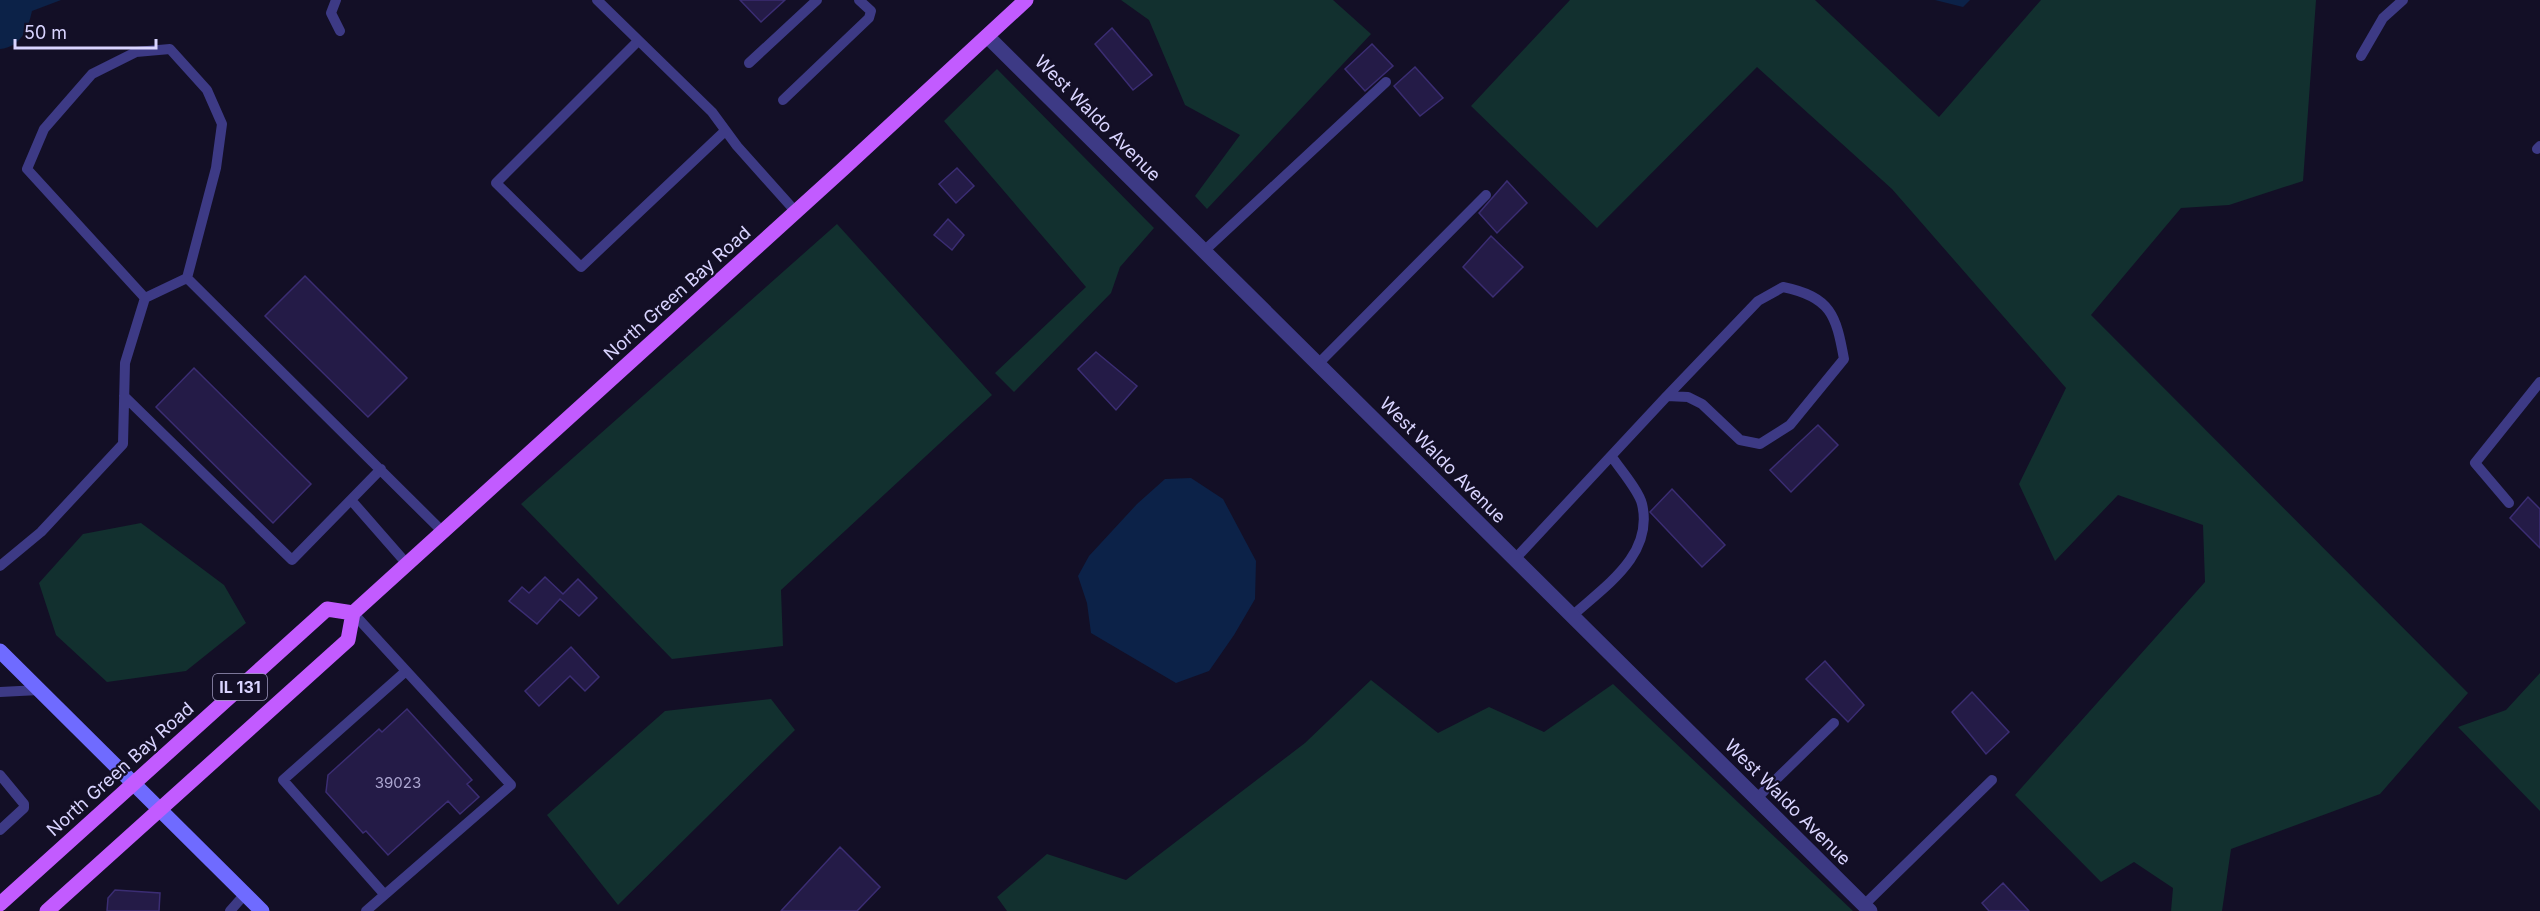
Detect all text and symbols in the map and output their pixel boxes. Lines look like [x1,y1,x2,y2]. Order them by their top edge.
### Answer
scale bar [15,12,156,50]
text: 50 m [24,22,67,43]
street label: West Waldo Avenue [1031,51,1165,185]
street label: North Green Bay Road [599,222,755,364]
street label: West Waldo Avenue [1376,393,1510,527]
road number: IL 131 [213,674,267,700]
street label: North Green Bay Road [42,698,198,840]
street label: West Waldo Avenue [1721,735,1855,869]
house number: 39023 [375,773,421,792]

